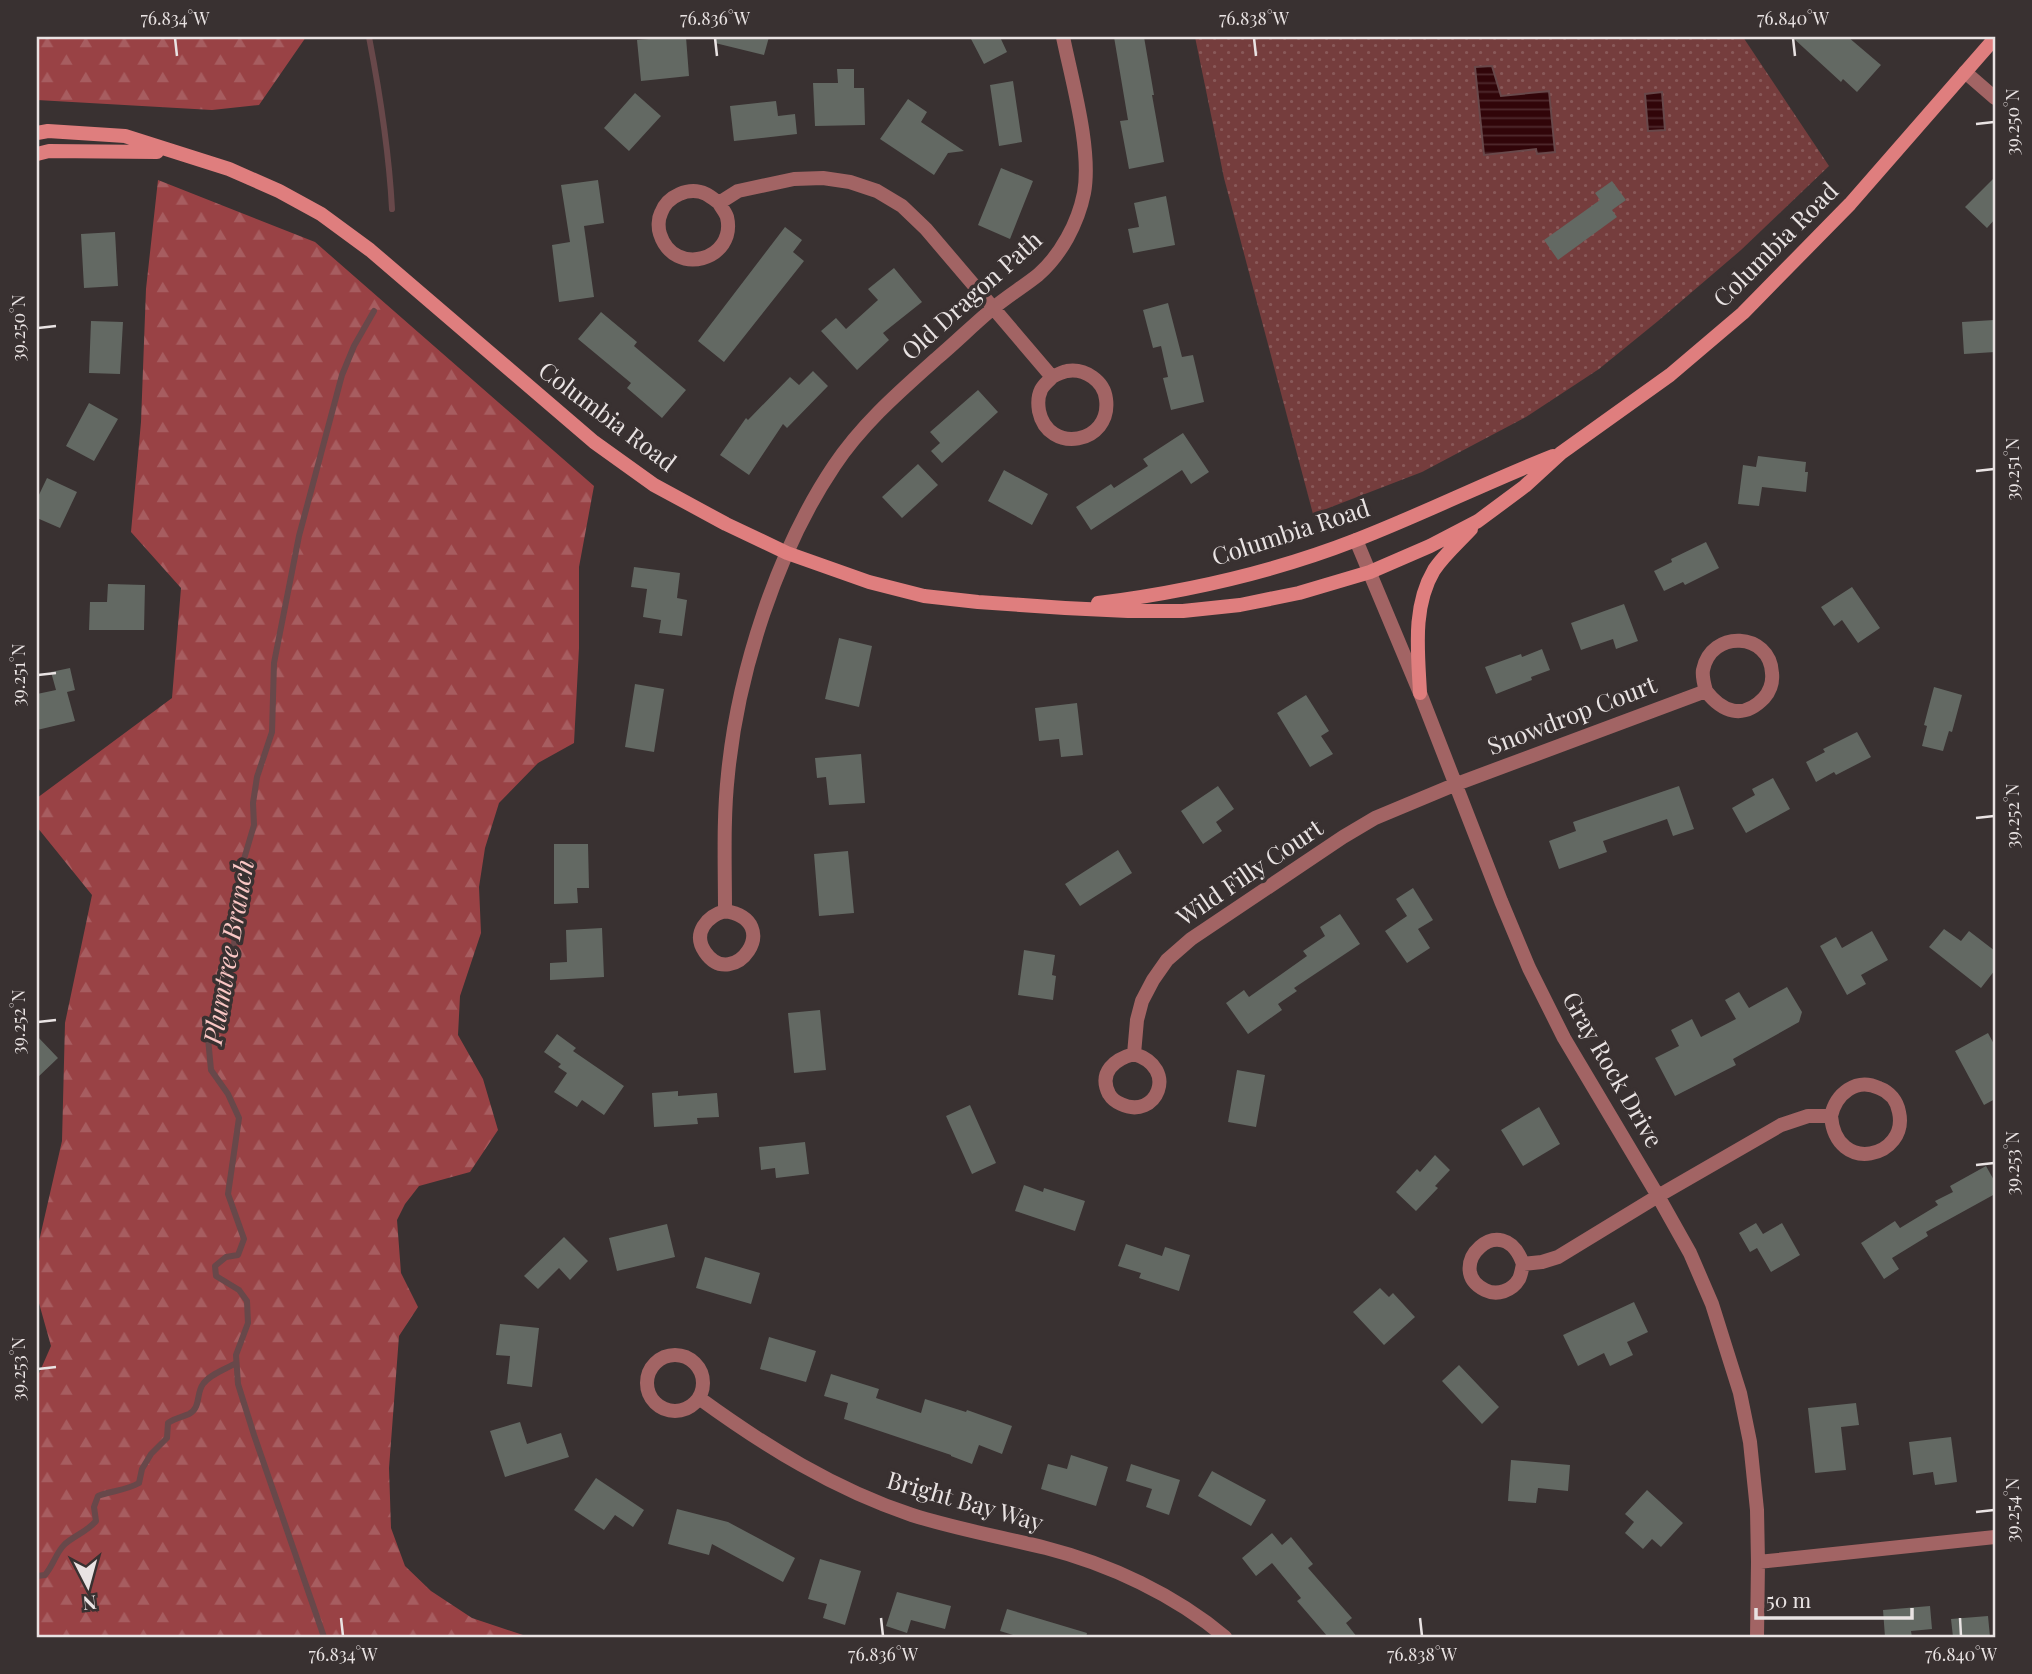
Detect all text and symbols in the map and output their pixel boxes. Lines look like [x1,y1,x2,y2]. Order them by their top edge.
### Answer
text: 76.834°W [140,6,210,30]
text: 76.836°W [680,6,751,30]
text: 76.838°W [1219,6,1290,30]
text: 76.840°W [1757,6,1830,30]
text: 39.250°N [2000,88,2024,155]
street label: Columbia Road [1705,174,1844,313]
street label: Old Dragon Path [894,223,1048,366]
text: 39.250°N [6,294,30,361]
street label: Columbia Road [533,353,683,478]
text: 39.251°N [2000,437,2024,501]
street label: Columbia Road [1207,490,1374,572]
text: 39.251°N [6,643,30,707]
street label: Snowdrop Court [1482,667,1661,761]
text: 39.252°N [2000,783,2024,848]
street label: Wild Filly Court [1169,810,1328,933]
water label: Plumtree Branch [194,856,261,1048]
street label: Gray Rock Drive [1556,985,1671,1153]
text: 39.252°N [6,989,30,1054]
text: 39.253°N [2000,1131,2024,1195]
text: 39.253°N [6,1337,30,1401]
street label: Bright Bay Way [884,1462,1047,1538]
text: 39.254°N [2000,1477,2024,1543]
north arrow [52,1552,122,1622]
scale bar [1756,1576,1911,1620]
text: 50 m [1766,1585,1812,1613]
text: N [81,1590,98,1618]
text: 76.834°W [308,1642,378,1666]
text: 76.836°W [848,1642,919,1666]
text: 76.838°W [1387,1642,1458,1666]
text: 76.840°W [1925,1642,1998,1666]

